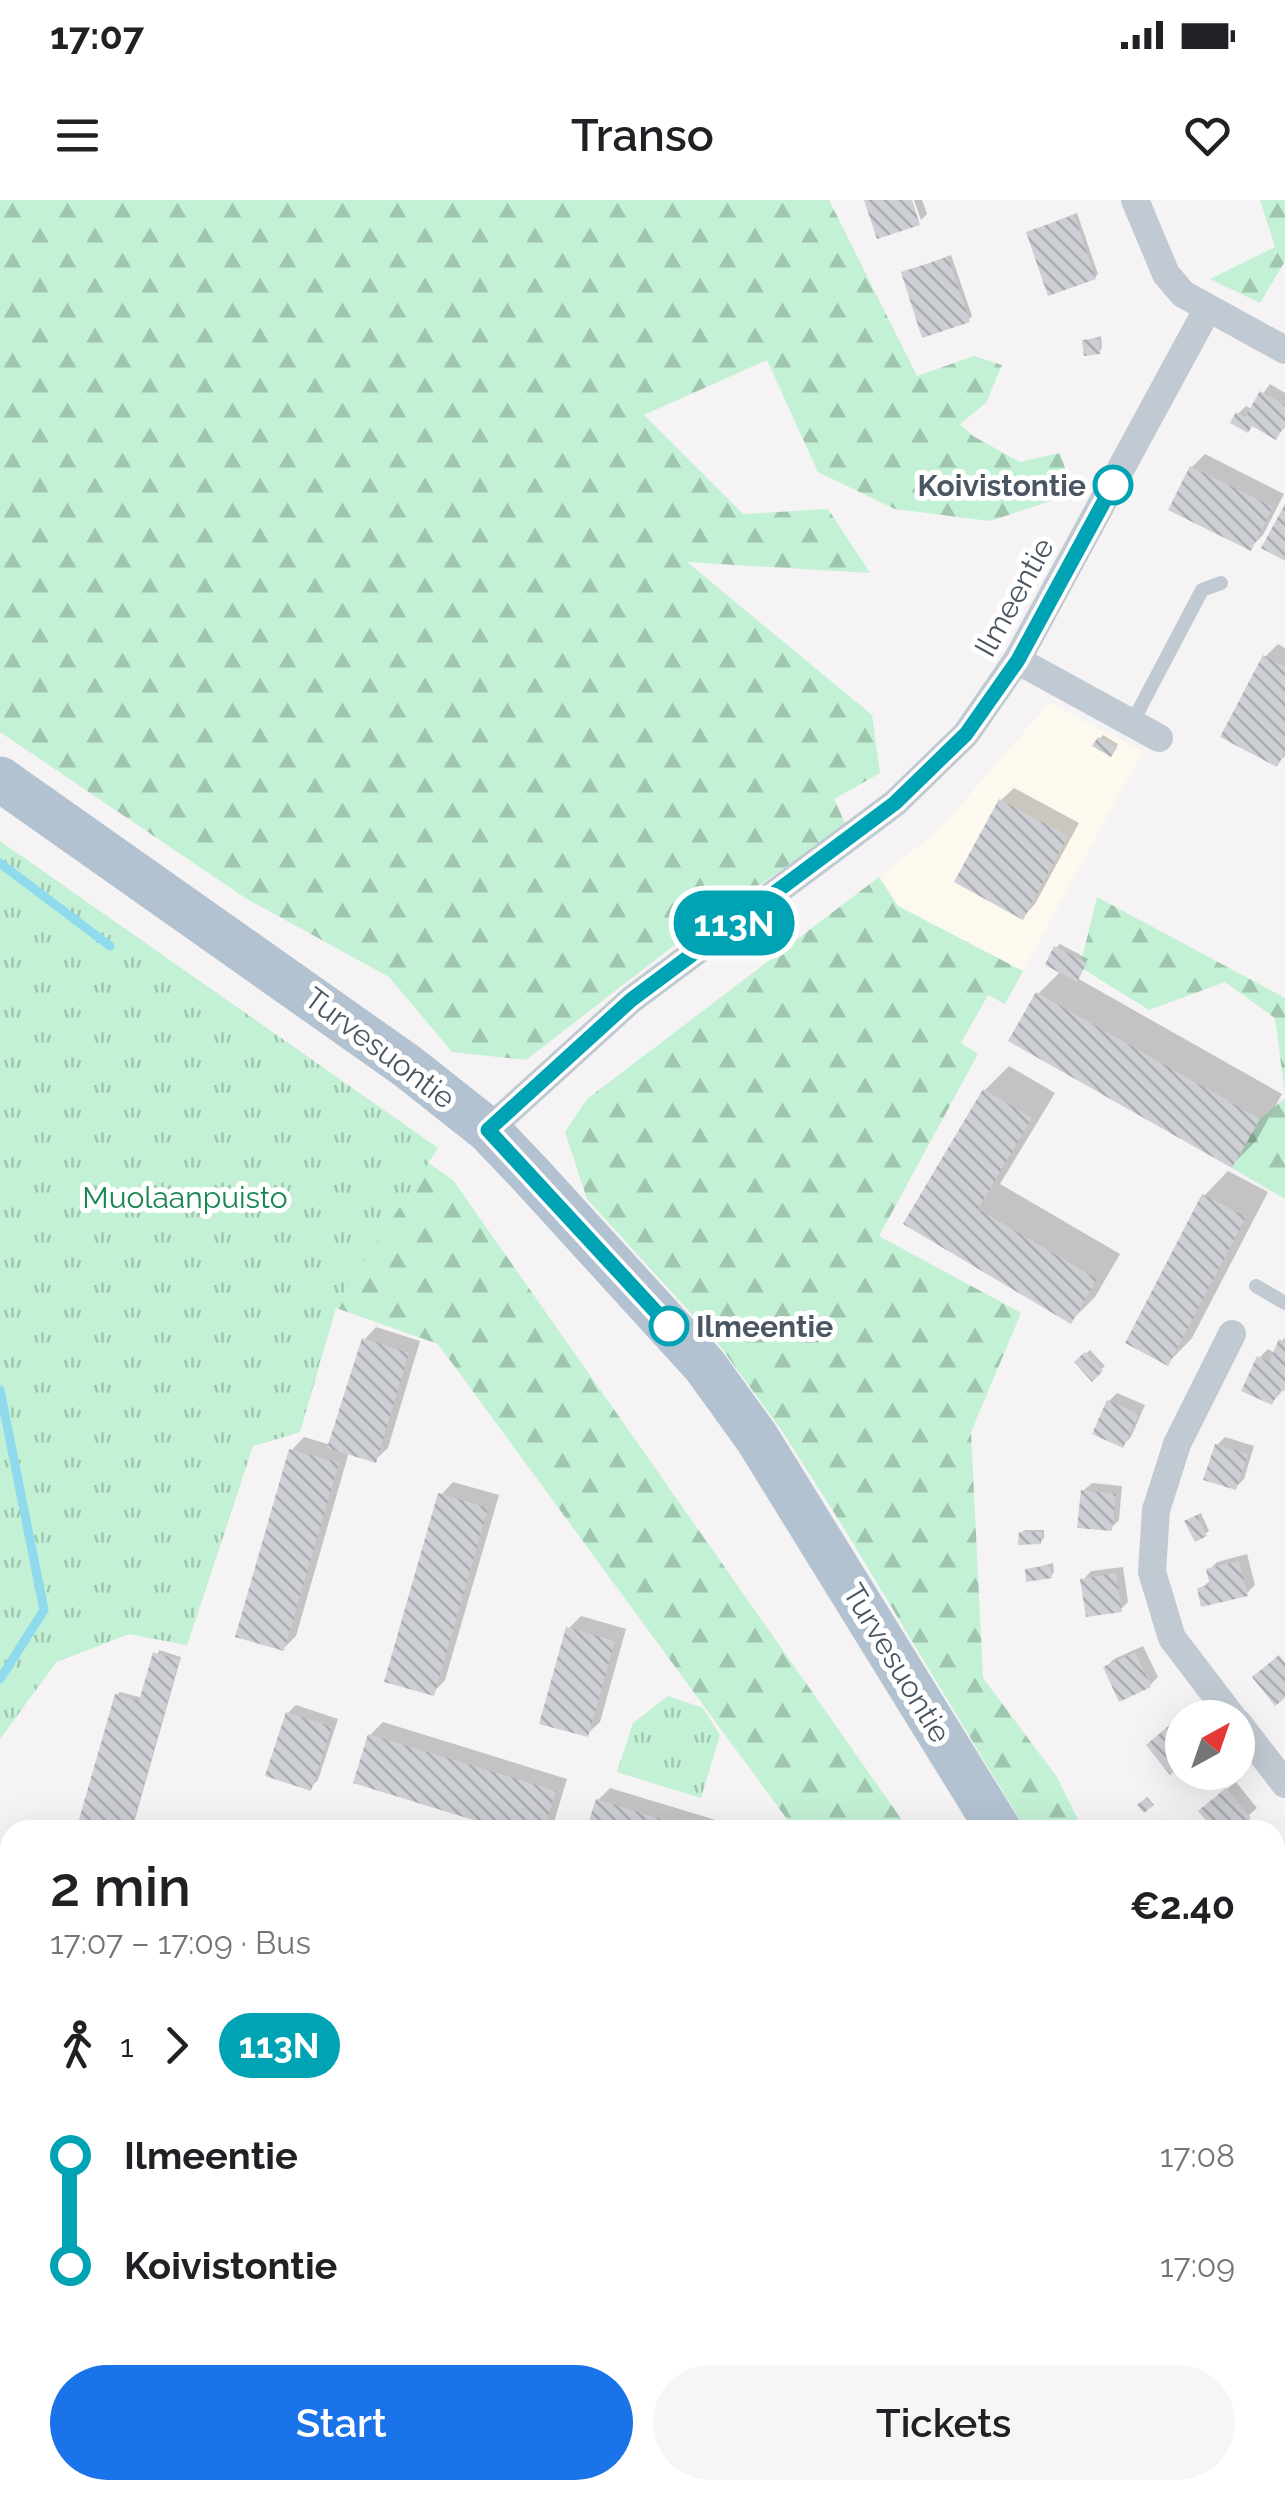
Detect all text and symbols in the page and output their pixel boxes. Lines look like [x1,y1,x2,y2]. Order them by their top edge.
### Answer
text: 17:07 [50,13,144,58]
icon: menu [50,108,105,163]
icon: heart [1180,108,1235,163]
text: Transo [571,109,714,162]
marker: Koivistontie [1094,466,1132,504]
place label: Koivistontie [918,468,1086,503]
street label: Ilmeentie [967,532,1061,662]
line badge: 113N [664,890,804,956]
text: 113N [694,903,774,944]
street label: Turvesuontie [298,980,462,1116]
park label: Muolaanpuisto [82,1180,288,1215]
marker: Ilmeentie [650,1307,688,1345]
place label: Ilmeentie [696,1309,833,1344]
street label: Turvesuontie [836,1577,958,1749]
north arrow [1165,1700,1255,1790]
map controls [1165,1700,1255,1790]
text: 2 min [50,1854,191,1919]
text: €2.40 [1130,1883,1235,1928]
text: 17:07 – 17:09 · Bus [50,1924,311,1961]
icon: walk [50,2018,105,2073]
icon: forward [149,2018,204,2073]
text: 113N [239,2025,320,2066]
text: 1 [120,2027,134,2064]
text: Ilmeentie [124,2133,298,2178]
text: 17:08 [1160,2137,1235,2174]
text: Koivistontie [124,2243,337,2288]
text: 17:09 [1160,2247,1235,2284]
button: Start [50,2365,633,2480]
button: Tickets [653,2365,1235,2480]

